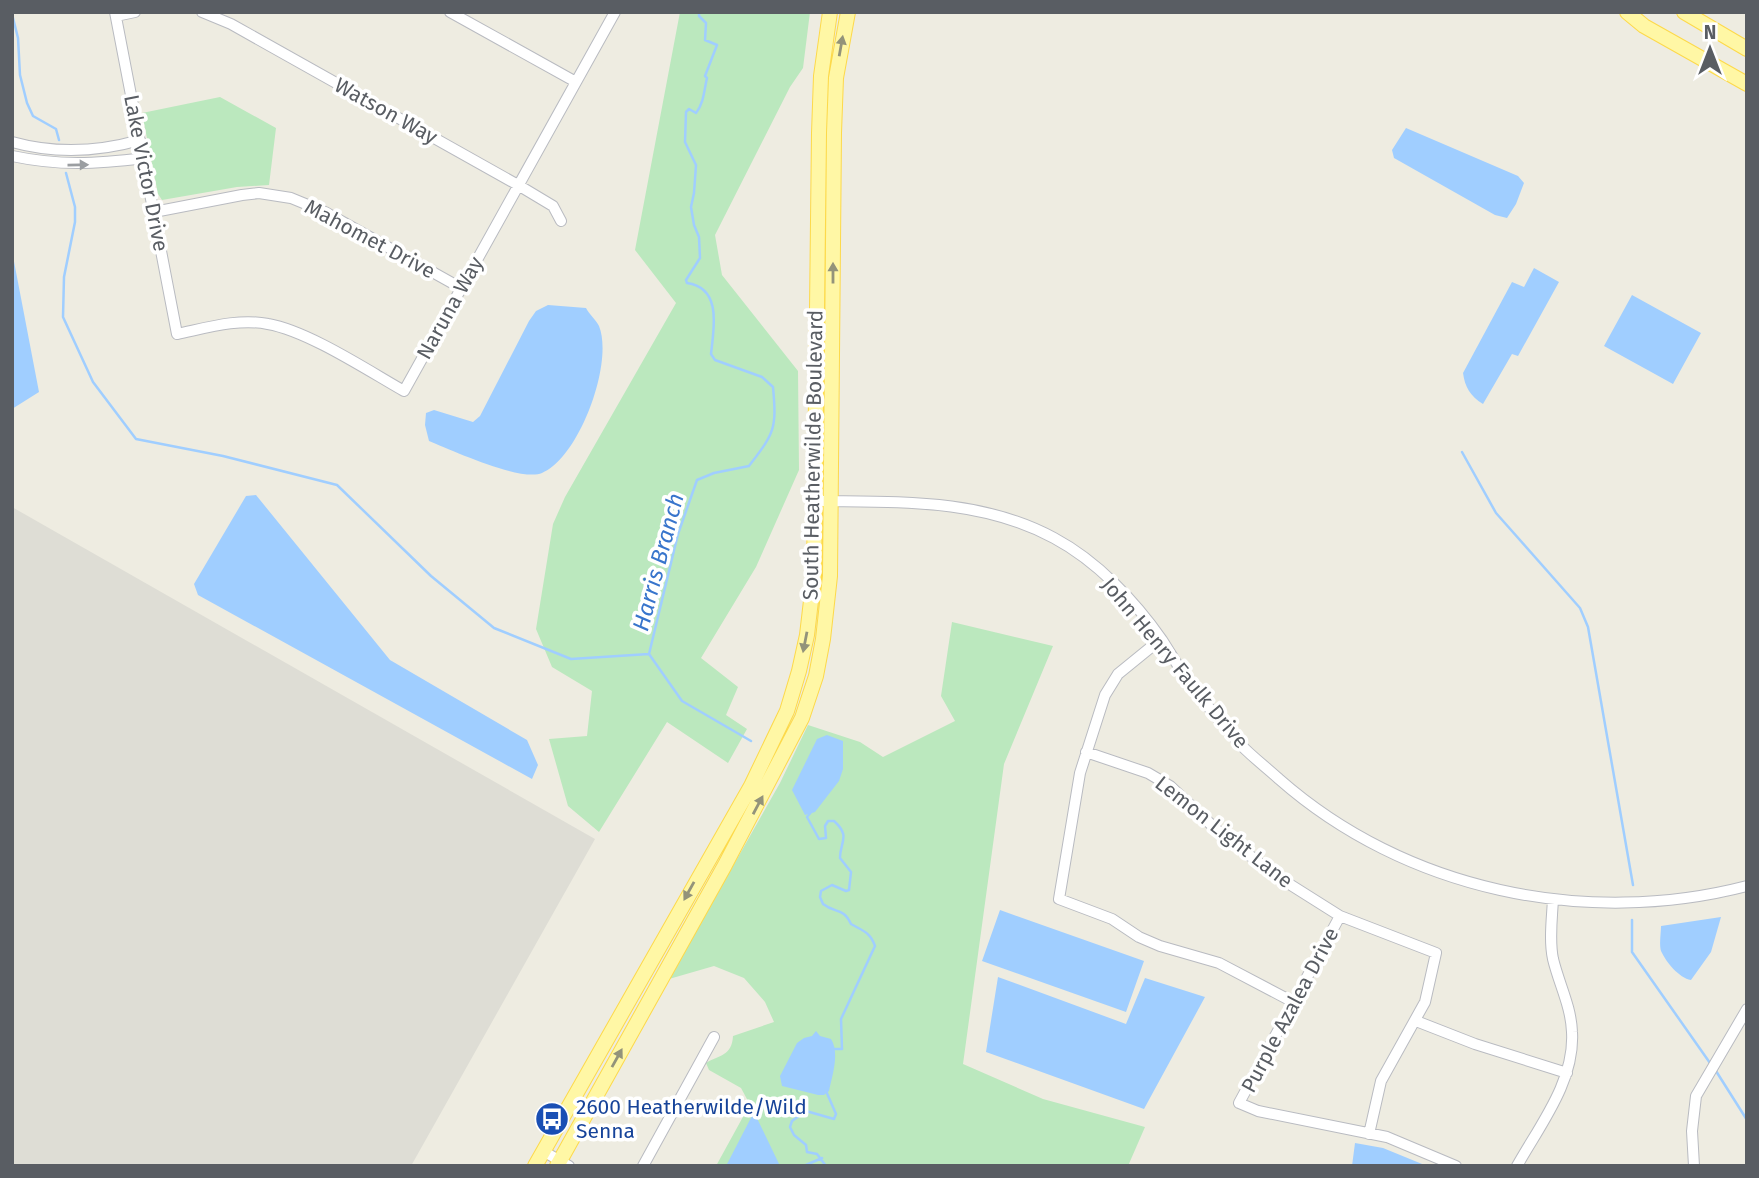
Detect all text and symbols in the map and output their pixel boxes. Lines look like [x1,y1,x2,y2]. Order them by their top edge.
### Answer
north arrow [1675,14,1745,84]
text: N [1704,21,1716,44]
one-way arrow [836,35,847,57]
street label: Watson Way [330,72,443,150]
street label: Lake Victor Drive [118,92,174,254]
one-way arrow [67,159,89,171]
street label: Mahomet Drive [300,194,440,284]
street label: Naruna Way [411,251,489,364]
one-way arrow [827,262,839,284]
street label: South Heatherwilde Boulevard [797,310,829,600]
water label: Harris Branch [626,490,690,634]
street label: John Henry Faulk Drive [1096,572,1254,754]
one-way arrow [799,631,810,653]
street label: Lemon Light Lane [1150,770,1298,894]
one-way arrow [752,795,763,815]
one-way arrow [683,881,695,901]
street label: Purple Azalea Drive [1236,923,1344,1097]
one-way arrow [611,1049,623,1068]
place label: 2600 Heatherwilde/Wild Senna [576,1094,807,1144]
bus stop icon: 2600 Heatherwilde/Wild Senna [533,1100,571,1138]

